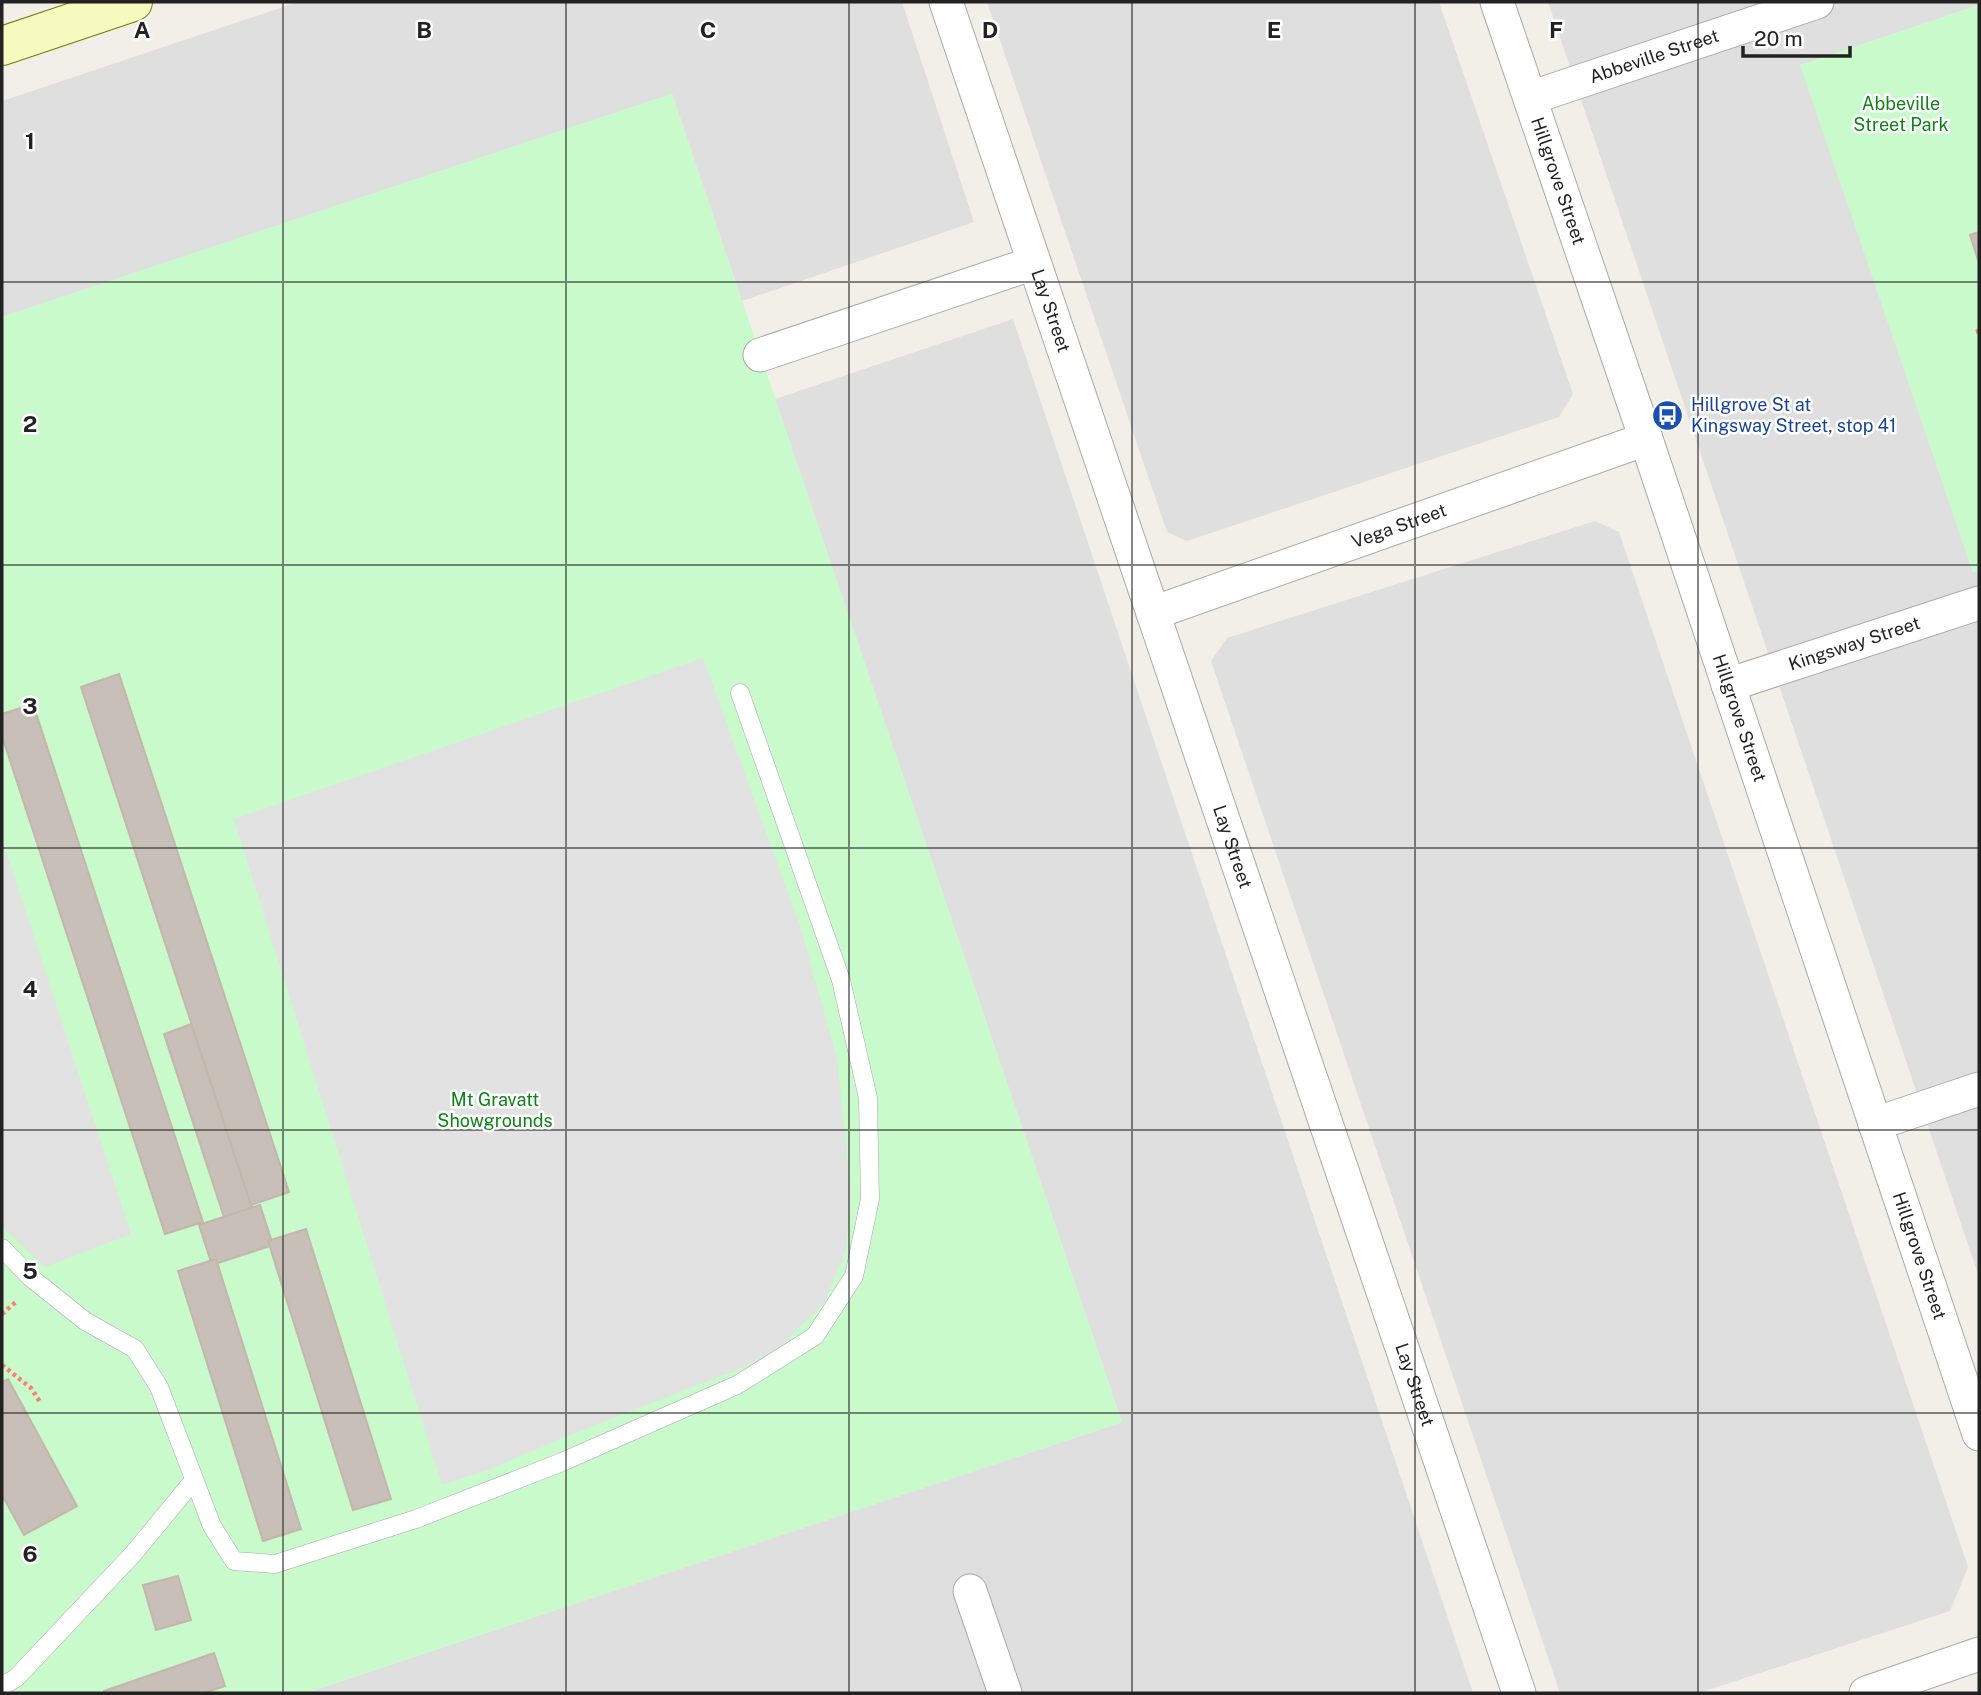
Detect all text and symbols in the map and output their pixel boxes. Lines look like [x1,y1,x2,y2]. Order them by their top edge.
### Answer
scale bar [1743,14,1850,58]
text: A [134,16,151,43]
text: B [416,16,432,43]
text: C [700,16,716,43]
text: D [982,16,998,43]
text: E [1267,16,1281,43]
text: F [1549,16,1563,43]
street label: Abbeville Street [1587,25,1722,87]
text: 20 m [1754,26,1803,51]
park label: Abbeville Street Park [1853,93,1949,135]
street label: Hillgrove Street [1527,114,1590,247]
text: 1 [25,127,35,154]
street label: Lay Street [1027,266,1075,355]
place label: Hillgrove St at Kingsway Street, stop 41 [1691,394,1896,436]
bus stop icon: Hillgrove St at Kingsway Street, stop 41 [1651,398,1685,432]
text: 2 [23,410,37,437]
street label: Vega Street [1349,499,1449,552]
street label: Kingsway Street [1786,612,1923,675]
street label: Hillgrove Street [1709,651,1771,784]
text: 3 [22,692,38,719]
street label: Lay Street [1209,802,1257,891]
text: 4 [22,975,38,1002]
park label: Mt Gravatt Showgrounds [437,1089,553,1131]
street label: Hillgrove Street [1889,1189,1951,1322]
text: 5 [22,1257,38,1284]
street label: Lay Street [1391,1340,1439,1429]
text: 6 [22,1540,38,1567]

